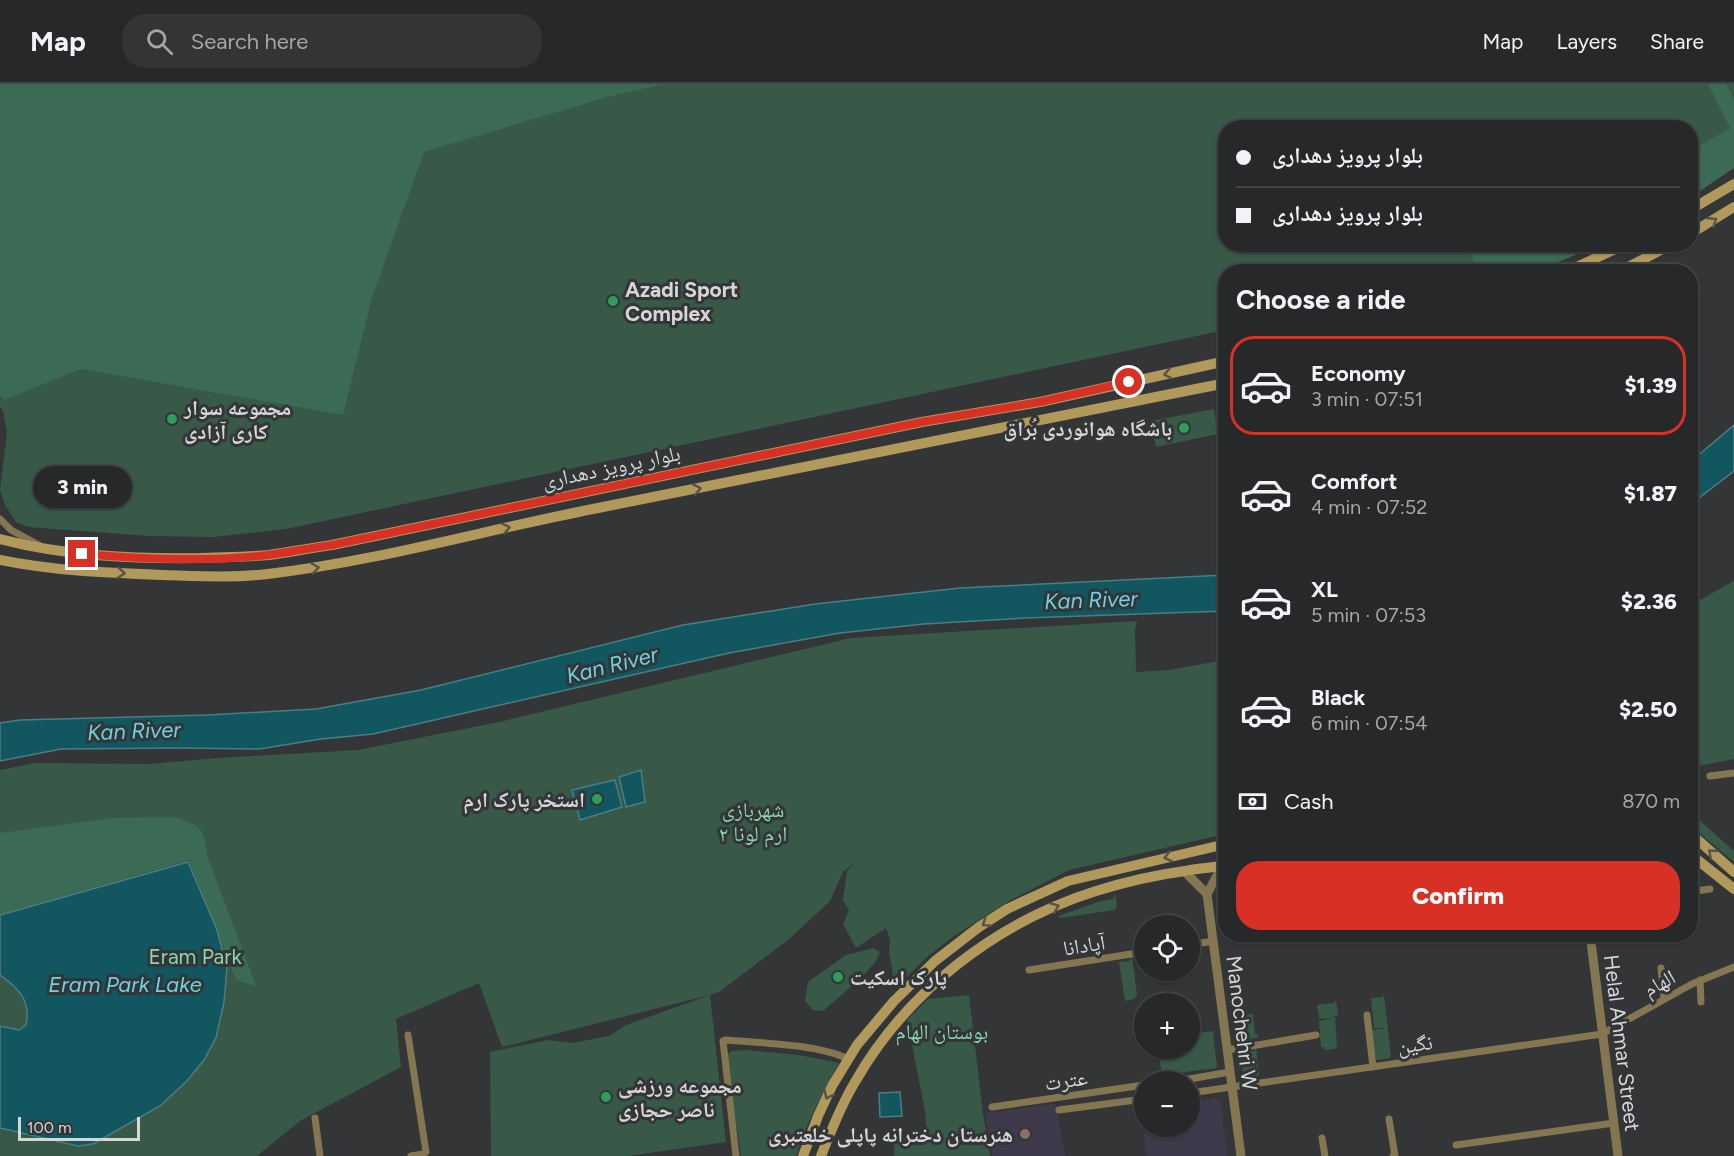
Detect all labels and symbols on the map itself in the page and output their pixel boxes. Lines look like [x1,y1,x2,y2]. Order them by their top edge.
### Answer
one-way arrow [1706,217,1717,228]
place label: Azadi Sport Complex [625,277,738,326]
marker: Azadi Sport Complex [606,294,620,308]
one-way arrow [1164,367,1174,380]
route start [1115,368,1142,395]
place label: مجموعه سوار کاری آزادی [183,395,291,444]
marker: مجموعه سوار کاری آزادی [165,412,179,426]
place label: باشگاه هوانوردی بُراق [1003,416,1172,442]
marker: باشگاه هوانوردی بُراق [1177,421,1191,435]
street label: بلوار پرویز دهداری [540,440,683,494]
callout: 3 min [32,467,132,509]
one-way arrow [692,483,702,496]
one-way arrow [500,522,510,535]
route end [68,540,95,567]
one-way arrow [310,562,320,574]
one-way arrow [116,567,125,580]
water label: Kan River [1044,585,1140,615]
water label: Kan River [563,640,662,689]
water label: Kan River [87,716,183,746]
place label: استخر پارک ارم [464,787,585,814]
marker: استخر پارک ارم [590,792,604,806]
park label: شهربازی ارم لونا ۲ [719,797,787,848]
one-way arrow [1164,849,1174,862]
one-way arrow [1708,849,1719,860]
one-way arrow [1049,902,1060,914]
one-way arrow [982,915,993,926]
street label: آپادانا [1061,929,1108,961]
park label: Eram Park [148,944,242,969]
street label: Helal Ahmar Street [1599,953,1645,1133]
street label: Manochehri W [1221,954,1263,1092]
street label: الهام [1638,964,1680,1004]
place label: پارک اسکیت [850,965,947,990]
marker: پارک اسکیت [831,970,845,984]
water label: Eram Park Lake [48,971,202,998]
park label: بوستان الهام [896,1019,988,1046]
street label: نگین [1396,1029,1434,1060]
street label: عترت [1043,1065,1089,1095]
place label: مجموعه ورزشی ناصر حجازی [618,1073,742,1122]
one-way arrow [824,1089,835,1100]
marker: مجموعه ورزشی ناصر حجازی [599,1090,613,1104]
scale bar [18,1114,140,1142]
place label: هنرستان دخترانه پاپلی خلعتبری [768,1122,1013,1148]
marker: هنرستان دخترانه پاپلی خلعتبری [1018,1127,1032,1141]

